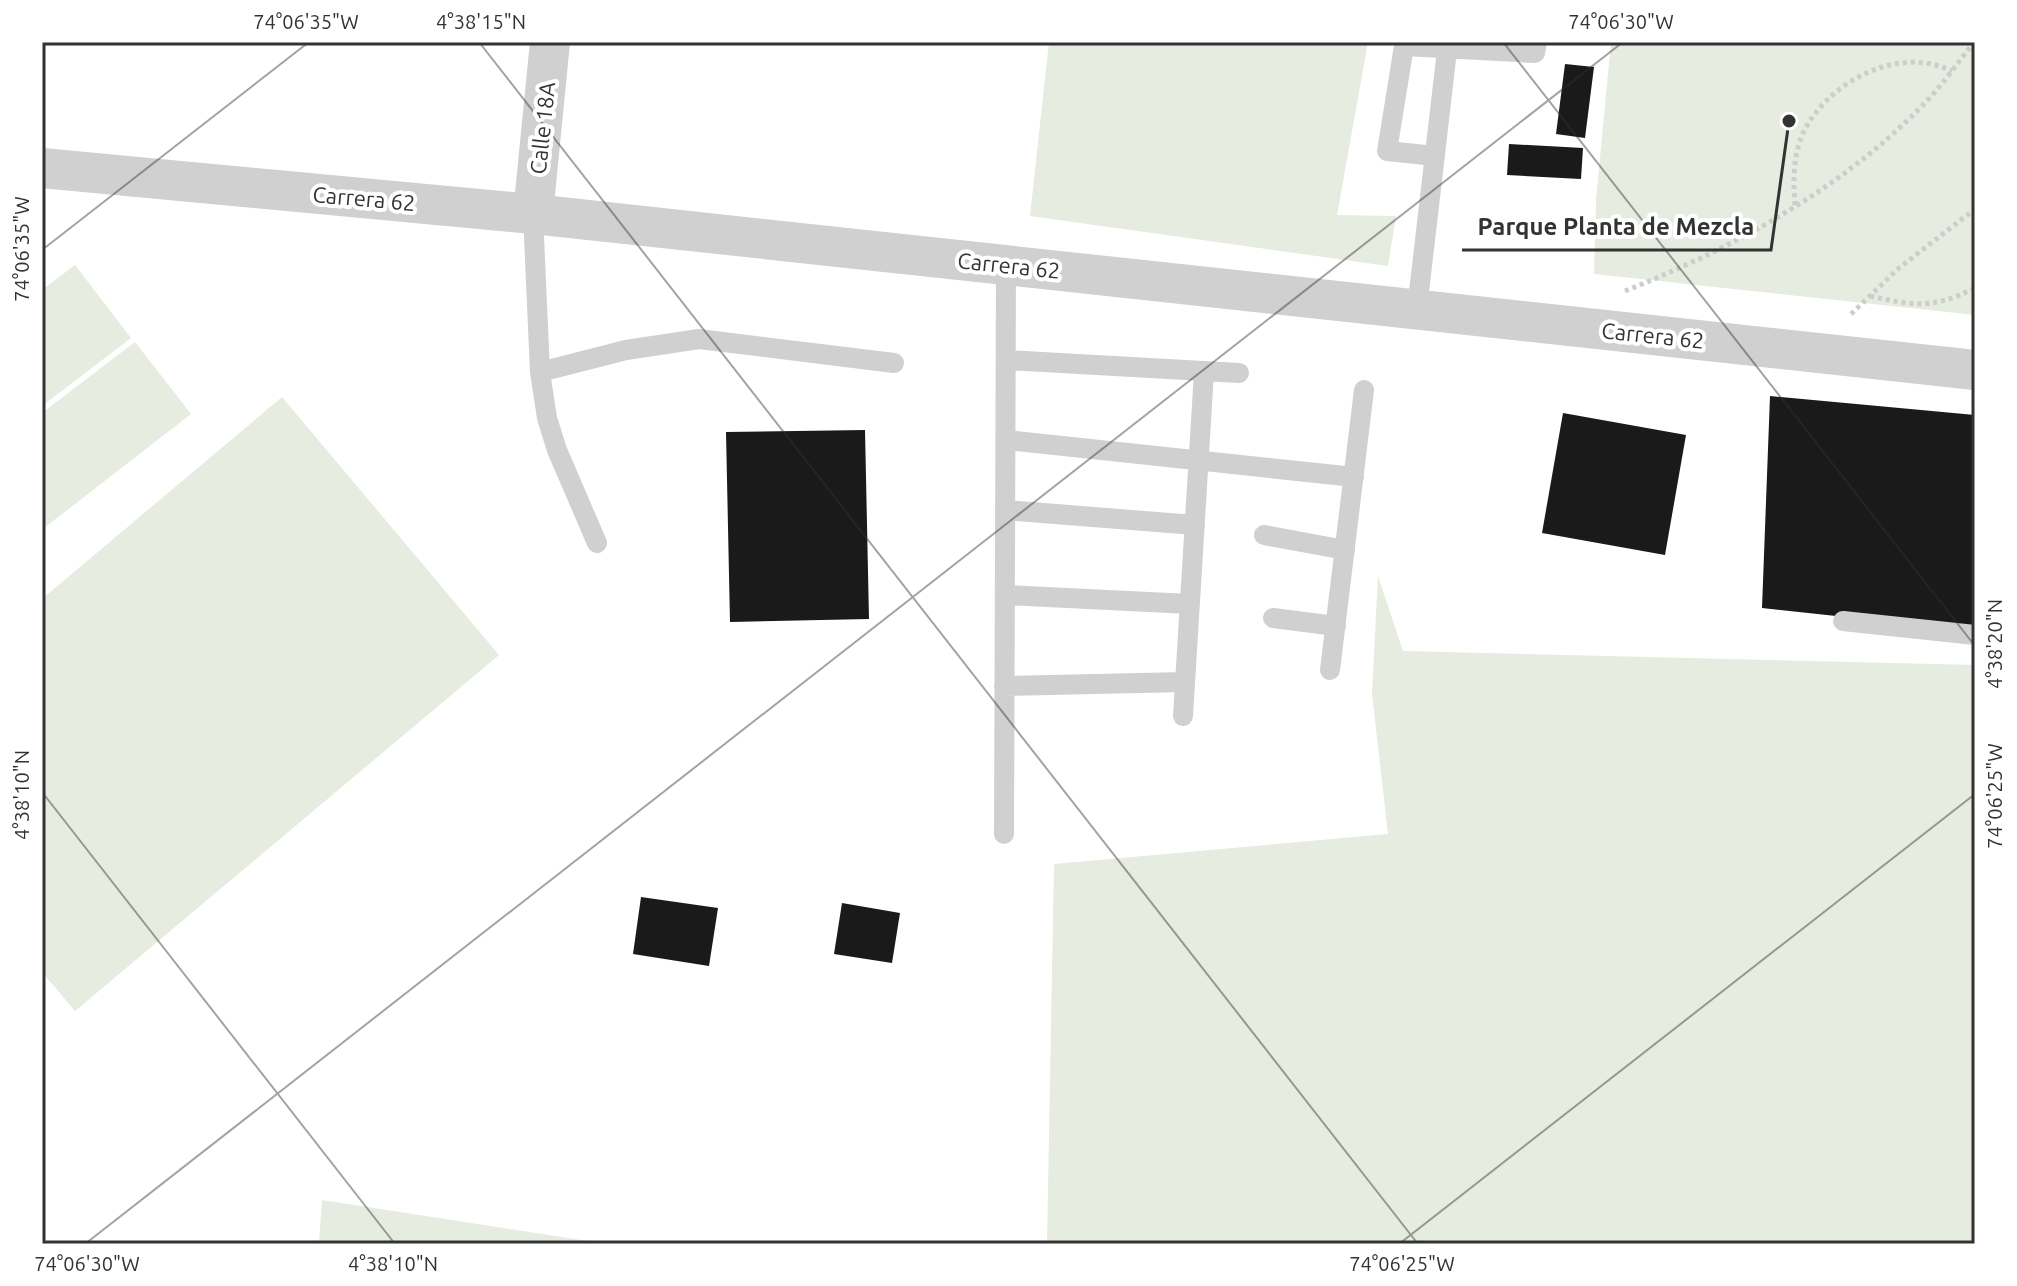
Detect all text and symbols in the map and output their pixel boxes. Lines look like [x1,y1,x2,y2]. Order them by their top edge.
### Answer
text: 74°06'35"W [253,10,359,33]
text: 4°38'15"N [436,10,526,33]
text: 74°06'30"W [1568,10,1674,33]
street label: Calle 18A [525,80,559,175]
street label: Carrera 62 [312,181,416,215]
text: 74°06'35"W [10,196,33,302]
callout: Parque Planta de Mezcla [1462,202,1771,250]
text: Parque Planta de Mezcla [1478,213,1754,240]
street label: Carrera 62 [956,247,1062,283]
street label: Carrera 62 [1600,317,1706,353]
text: 4°38'20"N [1983,599,2006,689]
text: 74°06'25"W [1983,743,2006,849]
text: 4°38'10"N [10,750,33,840]
text: 74°06'30"W [34,1252,140,1275]
text: 4°38'10"N [348,1252,438,1275]
text: 74°06'25"W [1349,1252,1455,1275]

